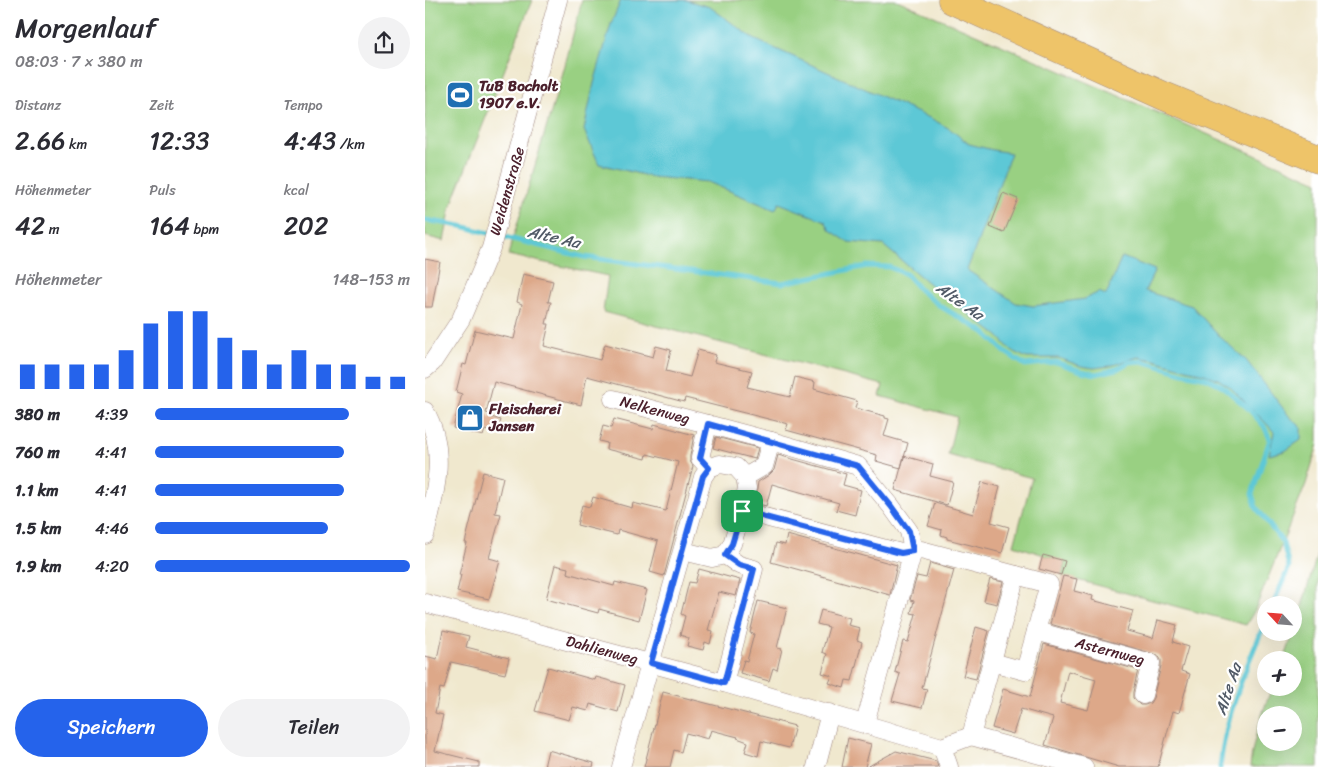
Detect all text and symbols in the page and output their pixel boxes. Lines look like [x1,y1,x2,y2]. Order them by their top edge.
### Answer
text: Morgenlauf [15,3,157,52]
button: share [358,17,410,69]
text: 08:03 · 7 × 380 m [15,47,142,76]
place label: TuB Bocholt 1907 e.V. [479,73,559,116]
sports icon: TuB Bocholt 1907 e.V. [445,80,475,110]
text: Distanz [15,93,61,118]
text: Zeit [149,93,174,118]
text: Tempo [284,93,323,118]
text: 2.66 [15,118,65,163]
text: 12:33 [149,118,209,163]
text: 4:43 [284,118,336,163]
text: km [65,132,87,157]
text: /km [336,132,365,157]
street label: Weidenstraße [482,143,532,238]
text: Höhenmeter [15,178,91,203]
text: Puls [149,178,176,203]
text: kcal [284,178,309,203]
text: 42 [15,203,45,248]
text: 164 [149,203,190,248]
text: 202 [284,203,328,248]
text: m [45,217,59,242]
text: bpm [190,217,219,242]
water label: Alte Aa [524,217,585,258]
text: Höhenmeter [15,265,101,294]
text: 148–153 m [333,265,410,294]
water label: Alte Aa [929,273,992,329]
street label: Nelkenweg [617,388,693,432]
place label: Fleischerei Jansen [488,396,562,439]
text: 380 m [15,400,60,429]
text: 4:39 [95,400,128,429]
shop icon: Fleischerei Jansen [455,403,485,433]
text: 760 m [15,438,60,467]
text: 4:41 [95,438,127,467]
text: 1.1 km [15,476,59,505]
text: 4:41 [95,476,127,505]
pin [721,490,763,532]
icon: arrive [728,497,756,525]
text: 1.5 km [15,514,61,543]
text: 4:46 [95,514,129,543]
text: 1.9 km [15,552,61,581]
text: 4:20 [95,552,129,581]
north arrow [1257,596,1303,641]
map controls [1257,596,1302,751]
street label: Dahlienweg [563,628,641,672]
street label: Asternweg [1071,629,1148,673]
button: + [1257,651,1302,696]
water label: Alte Aa [1206,658,1251,720]
button: Speichern [15,699,208,757]
button: Teilen [218,699,410,757]
button: − [1257,706,1302,751]

